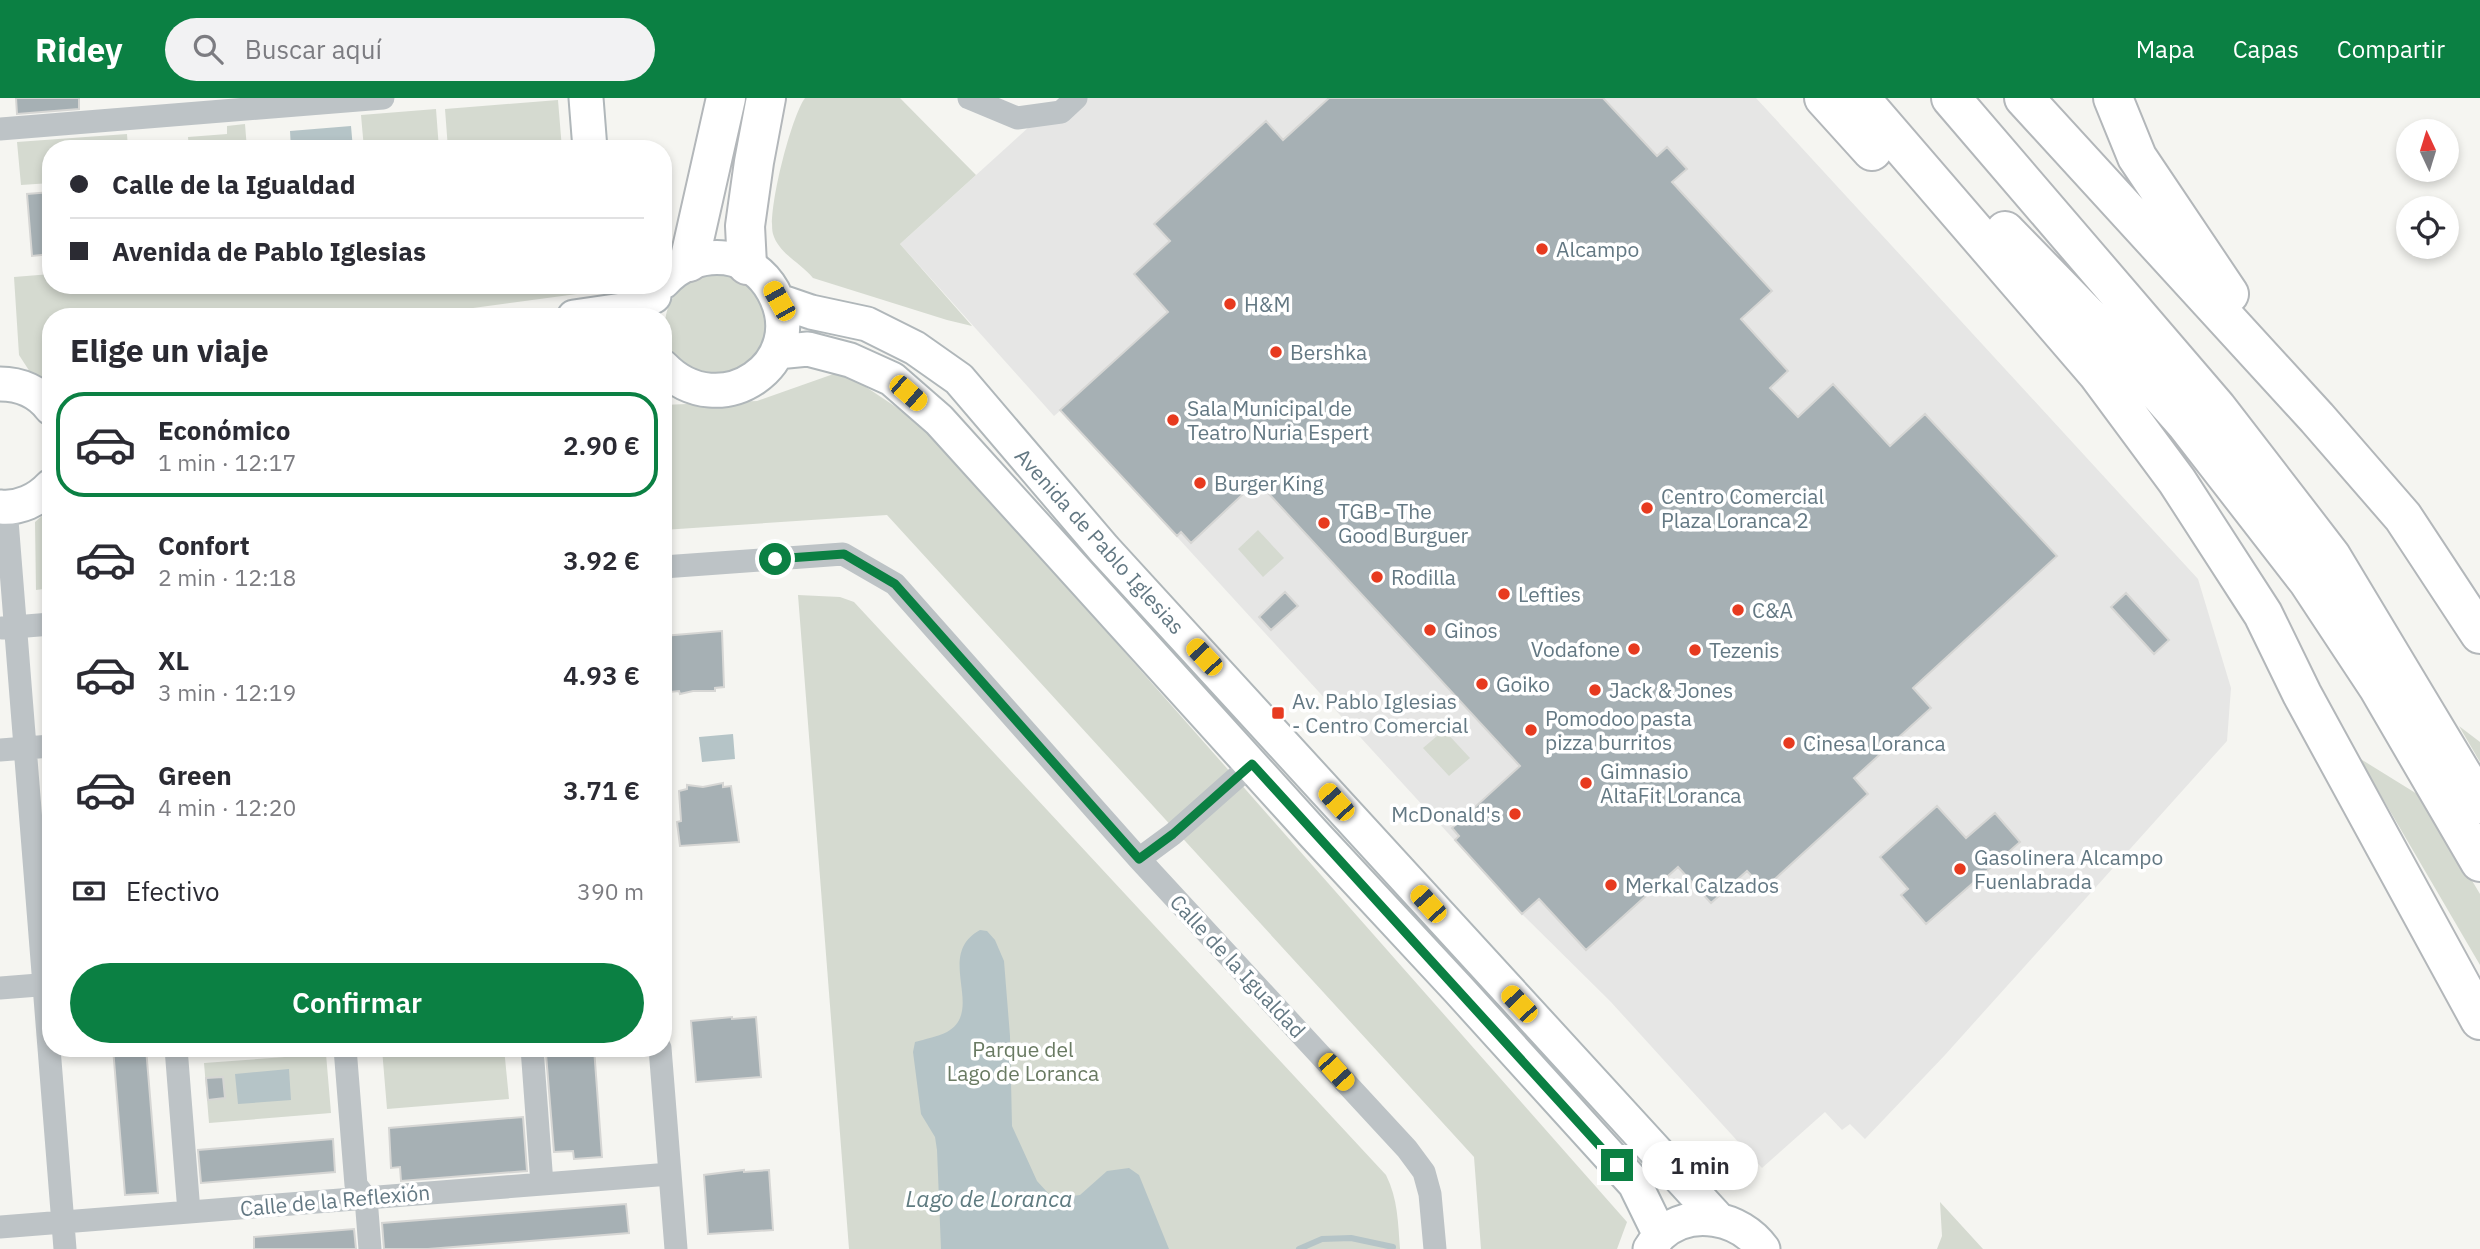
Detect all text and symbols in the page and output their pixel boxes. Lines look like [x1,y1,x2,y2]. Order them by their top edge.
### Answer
search box [165,18,655,81]
text: Ridey [35,28,123,71]
icon: search [189,30,227,68]
text: Buscar aquí [245,32,382,66]
text: Mapa [2136,33,2195,65]
text: Capas [2233,33,2299,65]
text: Compartir [2337,33,2445,65]
north arrow [2396,119,2459,182]
map controls [2396,119,2459,259]
text: Calle de la Igualdad [112,167,355,201]
button: locate [2396,196,2459,259]
text: Avenida de Pablo Iglesias [112,234,426,268]
place label: Alcampo [1556,235,1639,263]
marker: Alcampo [1534,241,1550,257]
car [760,278,799,324]
place label: H&M [1244,290,1290,318]
marker: H&M [1222,296,1238,312]
text: Elige un viaje [70,329,269,371]
place label: Bershka [1290,338,1367,366]
marker: Bershka [1268,344,1284,360]
car [886,371,931,415]
place label: Sala Municipal de Teatro Nuria Espert [1187,394,1369,446]
marker: Sala Municipal de Teatro Nuria Espert [1165,412,1181,428]
icon: car [74,413,137,476]
text: Económico [158,413,290,447]
text: 2.90 € [563,428,640,462]
street label: Avenida de Pablo Iglesias [1009,442,1191,640]
text: 1 min · 12:17 [158,447,296,477]
place label: Burger King [1214,469,1324,497]
marker: Burger King [1192,475,1208,491]
place label: Centro Comercial Plaza Loranca 2 [1661,482,1824,534]
place label: TGB - The Good Burguer [1338,497,1469,549]
marker: Centro Comercial Plaza Loranca 2 [1639,500,1655,516]
marker: TGB - The Good Burguer [1316,515,1332,531]
icon: car [74,528,137,591]
text: Confort [158,528,250,562]
text: 3.92 € [563,543,640,577]
route start [759,543,791,575]
text: 2 min · 12:18 [158,562,296,592]
place label: Rodilla [1391,563,1456,591]
marker: Rodilla [1369,569,1385,585]
place label: Lefties [1518,580,1581,608]
marker: Lefties [1496,586,1512,602]
place label: C&A [1752,596,1793,624]
marker: C&A [1730,602,1746,618]
place label: Ginos [1444,616,1498,644]
marker: Ginos [1422,622,1438,638]
car [1182,634,1227,680]
place label: Vodafone [1531,635,1620,663]
place label: Tezenis [1709,636,1780,664]
marker: Vodafone [1626,641,1642,657]
marker: Tezenis [1687,642,1703,658]
icon: car [74,643,137,706]
text: XL [158,643,189,677]
text: 4.93 € [563,658,640,692]
place label: Goiko [1496,670,1550,698]
marker: Goiko [1474,676,1490,692]
place label: Jack & Jones [1609,676,1733,704]
text: 3 min · 12:19 [158,677,296,707]
marker: Jack & Jones [1587,682,1603,698]
place label: Av. Pablo Iglesias - Centro Comercial [1292,687,1469,739]
place label: Pomodoo pasta pizza burritos [1545,704,1692,756]
marker: Av. Pablo Iglesias - Centro Comercial [1270,705,1286,721]
marker: Pomodoo pasta pizza burritos [1523,722,1539,738]
place label: Cinesa Loranca [1803,729,1946,757]
marker: Cinesa Loranca [1781,735,1797,751]
place label: Gimnasio AltaFit Loranca [1600,757,1742,809]
icon: car [74,758,137,821]
text: Green [158,758,232,792]
text: 3.71 € [563,773,640,807]
marker: Gimnasio AltaFit Loranca [1578,775,1594,791]
car [1315,779,1358,825]
text: 4 min · 12:20 [158,792,296,822]
place label: McDonald's [1391,800,1501,828]
marker: McDonald's [1507,806,1523,822]
place label: Gasolinera Alcampo Fuenlabrada [1974,843,2163,895]
marker: Gasolinera Alcampo Fuenlabrada [1952,861,1968,877]
place label: Merkal Calzados [1625,871,1779,899]
icon: cash [70,872,108,910]
text: Efectivo [126,874,220,908]
text: 390 m [577,876,644,906]
marker: Merkal Calzados [1603,877,1619,893]
car [1407,881,1450,927]
street label: Calle de la Igualdad [1164,888,1312,1044]
button: Confirmar [70,963,644,1043]
car [1497,981,1542,1027]
park label: Parque del Lago de Loranca [947,1035,1099,1087]
car [1315,1049,1358,1095]
callout: 1 min [1642,1140,1757,1190]
route end [1601,1149,1633,1181]
text: 1 min [1670,1150,1730,1180]
street label: Calle de la Reflexión [239,1178,431,1222]
water label: Lago de Loranca [905,1183,1073,1213]

